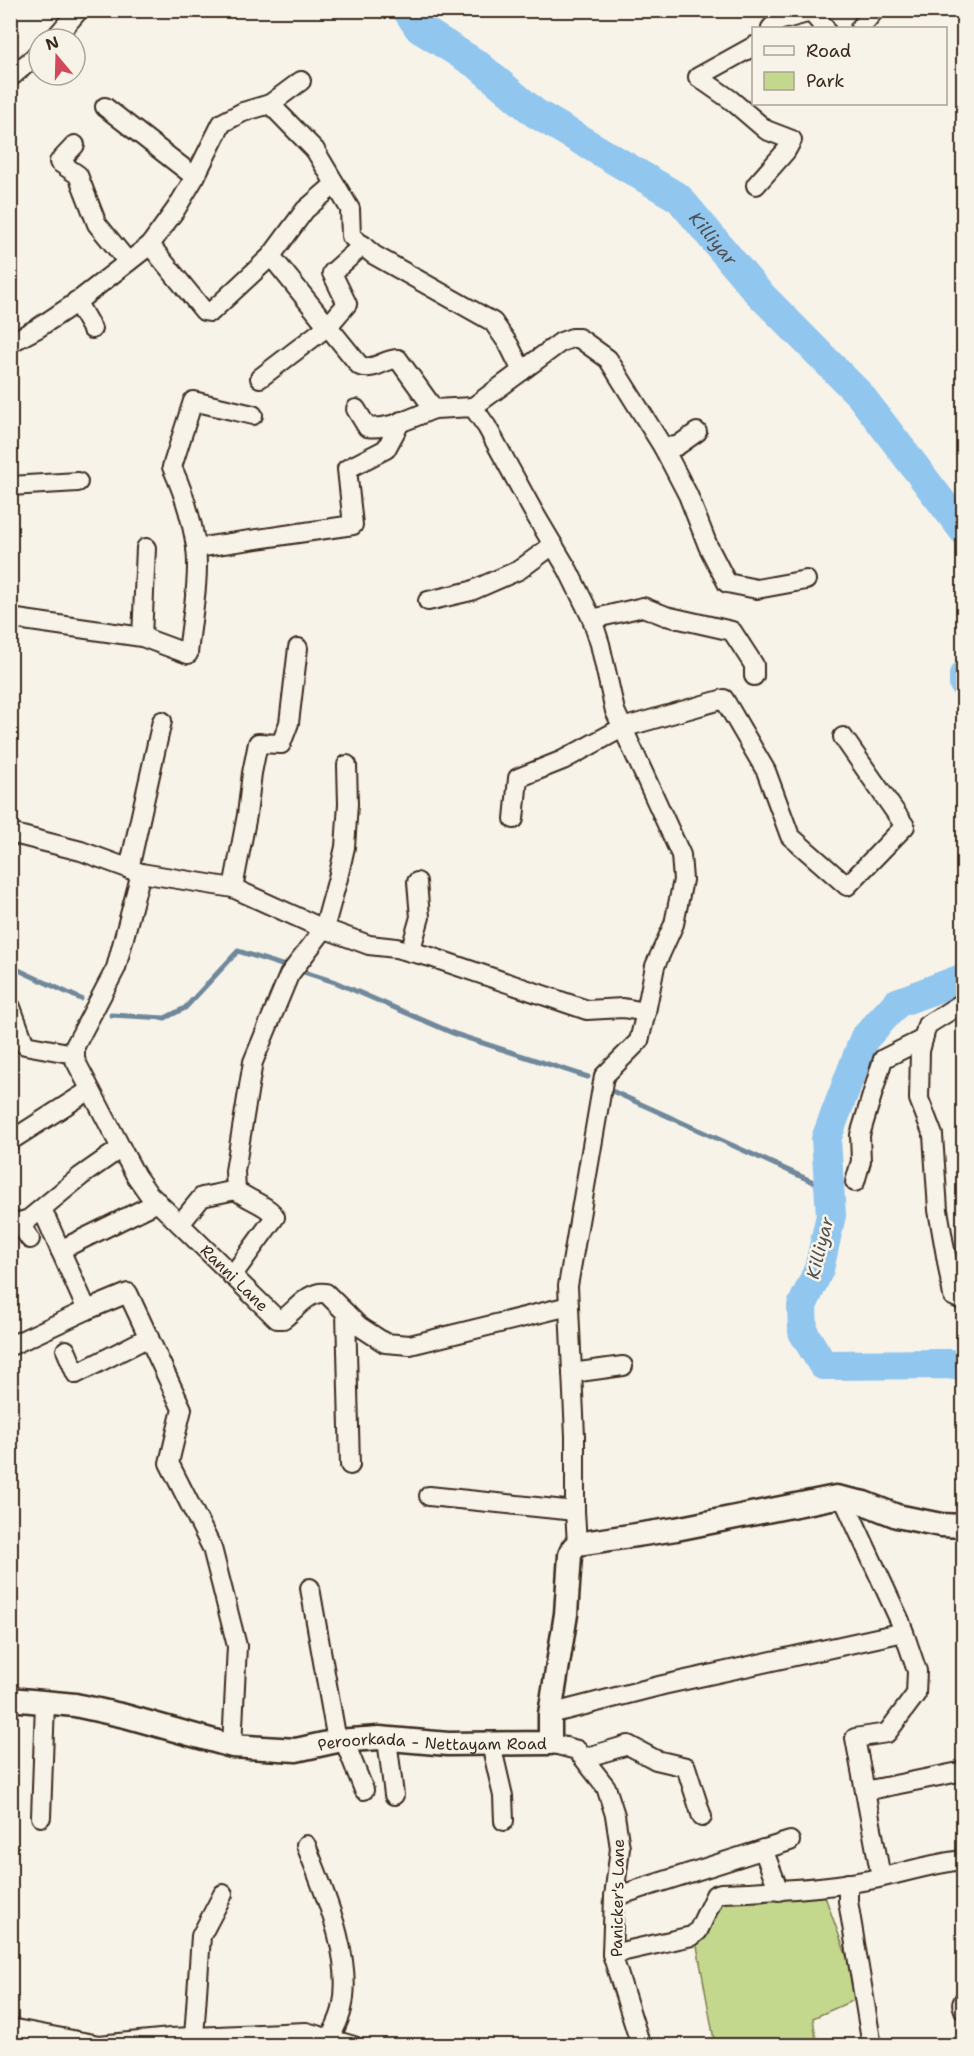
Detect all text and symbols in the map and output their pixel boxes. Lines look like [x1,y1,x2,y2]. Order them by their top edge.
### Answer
north arrow [27,27,87,87]
legend [752,27,947,105]
text: N [43,31,62,55]
text: Road [806,39,851,63]
text: Park [806,69,845,93]
water label: Killiyar [683,207,743,271]
water label: Killiyar [801,1214,839,1282]
street label: Ranni Lane [196,1240,273,1316]
street label: Peroorkada - Nettayam Road [316,1728,547,1756]
street label: Panicker's Lane [606,1839,629,1957]

